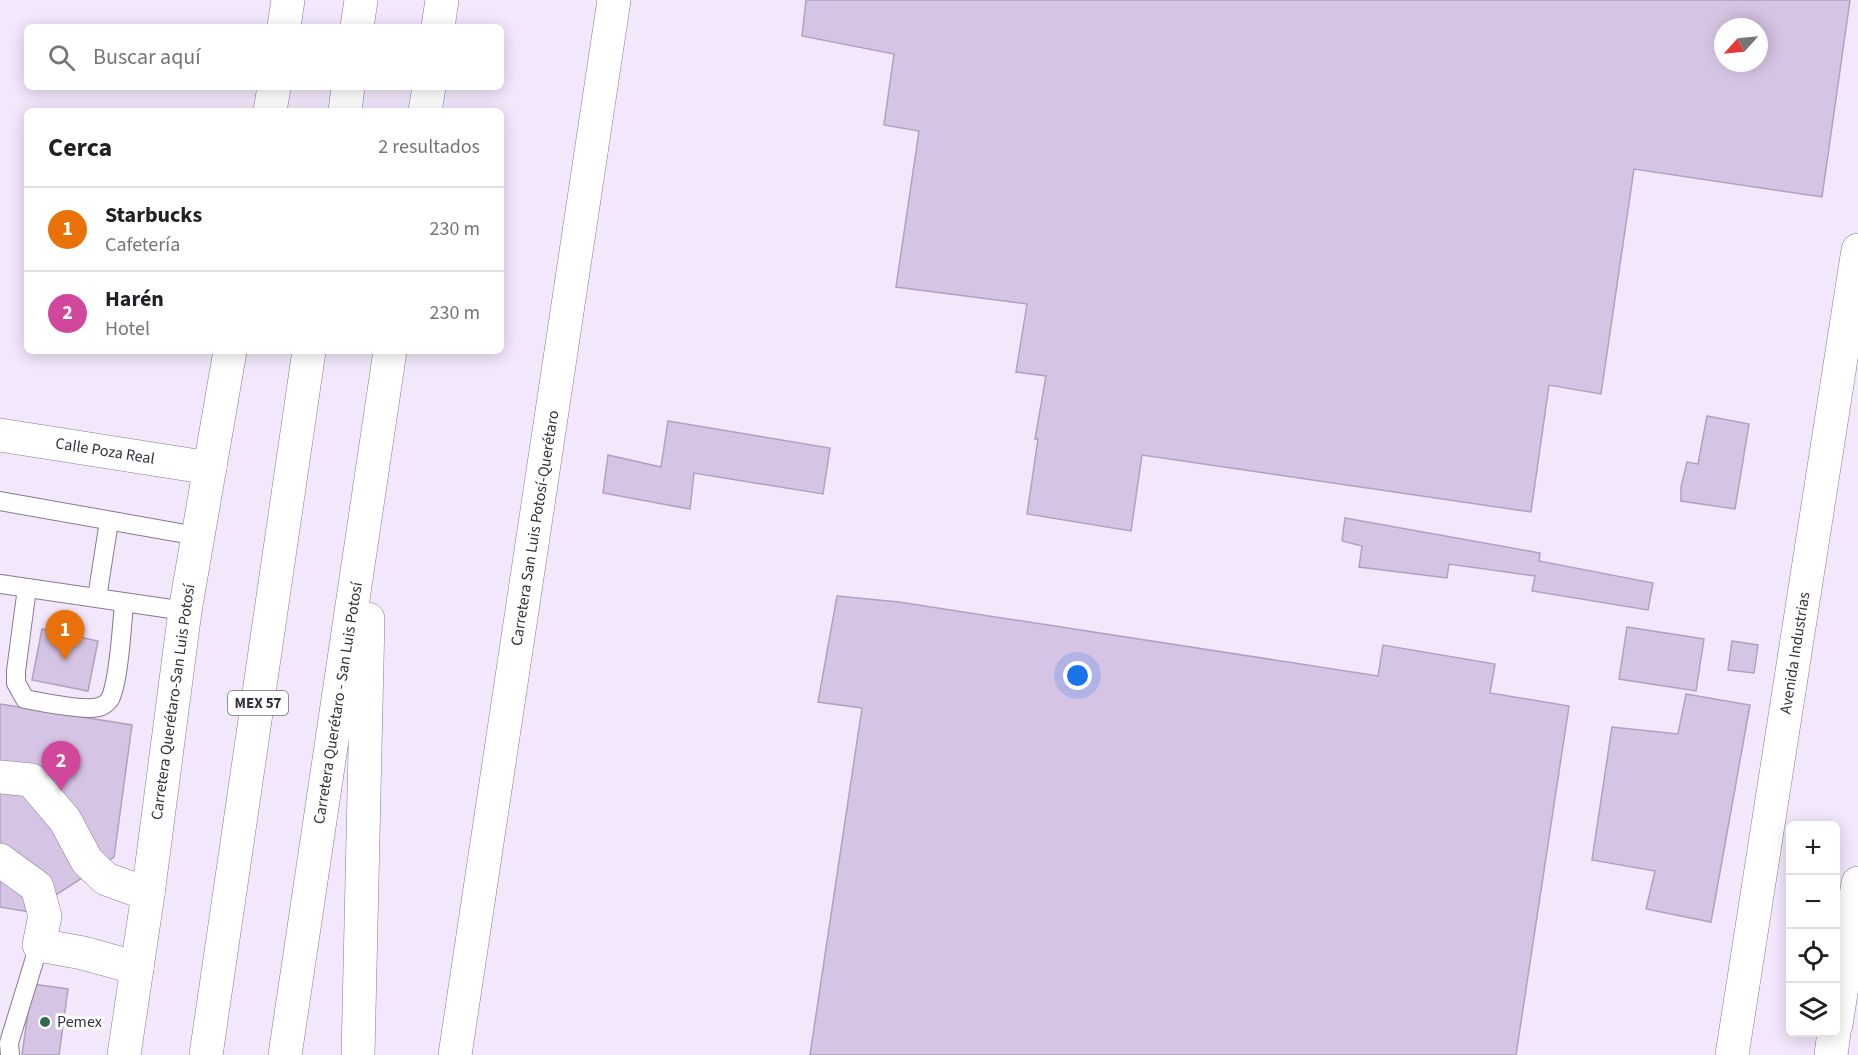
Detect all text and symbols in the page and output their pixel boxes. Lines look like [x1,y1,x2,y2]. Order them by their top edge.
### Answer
north arrow [1714,18,1768,72]
search box [24,24,504,90]
icon: search [45,41,78,74]
text: Buscar aquí [93,41,201,73]
text: Cerca [48,129,112,166]
text: 2 resultados [378,133,480,161]
text: Starbucks [105,199,202,231]
text: 1 [62,215,73,243]
text: 230 m [430,215,480,243]
text: Cafetería [105,231,180,259]
text: Harén [105,283,164,315]
text: 2 [62,299,73,327]
text: 230 m [430,299,480,327]
text: Hotel [105,315,150,343]
street label: Carretera San Luis Potosí-Querétaro [505,409,565,647]
street label: Calle Poza Real [54,432,156,470]
street label: Carretera Querétaro - San Luis Potosí [308,579,368,826]
street label: Carretera Querétaro-San Luis Potosí [146,581,201,821]
street label: Avenida Industrias [1774,590,1816,716]
pin: 1 [46,610,84,660]
your location [1063,661,1092,690]
road number: MEX 57 [228,691,288,715]
pin: 2 [42,742,80,791]
map controls [1786,821,1840,1037]
button: + [1786,821,1840,875]
button: − [1786,875,1840,929]
button: locate [1786,929,1840,983]
button: layers [1786,983,1840,1037]
place label: Pemex [57,1011,102,1033]
marker: Pemex [38,1015,52,1029]

